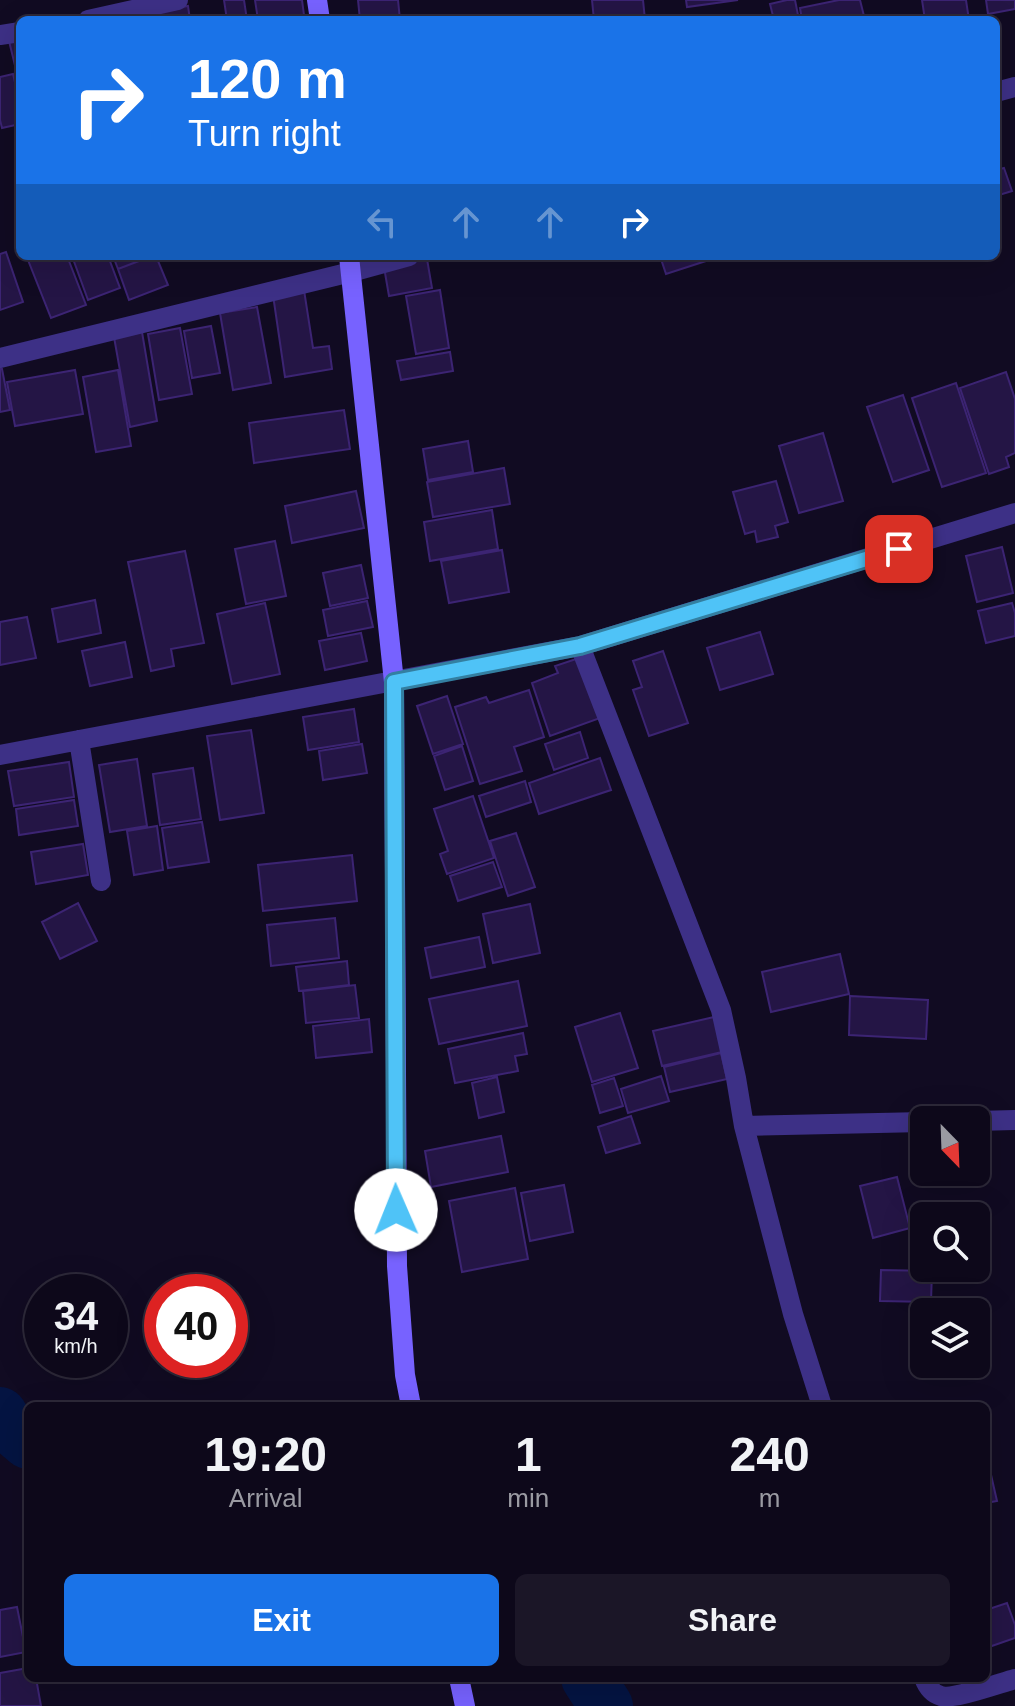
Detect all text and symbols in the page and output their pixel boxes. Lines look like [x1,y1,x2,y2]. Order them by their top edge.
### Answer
text: 120 m [188,47,347,110]
icon: right [56,48,160,152]
text: Turn right [188,113,341,154]
icon: left [360,200,404,244]
icon: ahead [444,200,488,244]
icon: ahead [528,200,572,244]
icon: right [612,200,656,244]
pin [865,515,933,583]
icon: arrive [877,527,921,571]
north arrow [910,1106,990,1186]
map controls [910,1106,990,1378]
position arrow [354,1168,438,1252]
button: search [910,1202,990,1282]
speed limit sign: 40 [144,1274,248,1378]
text: 34 [54,1294,98,1338]
button: layers [910,1298,990,1378]
text: km/h [54,1335,98,1357]
text: 19:20 [204,1428,327,1481]
text: 1 [515,1428,542,1481]
text: 240 [730,1428,810,1481]
text: Arrival [229,1483,303,1513]
text: min [507,1483,549,1513]
text: m [759,1483,780,1513]
button: Exit [64,1574,499,1666]
button: Share [515,1574,950,1666]

